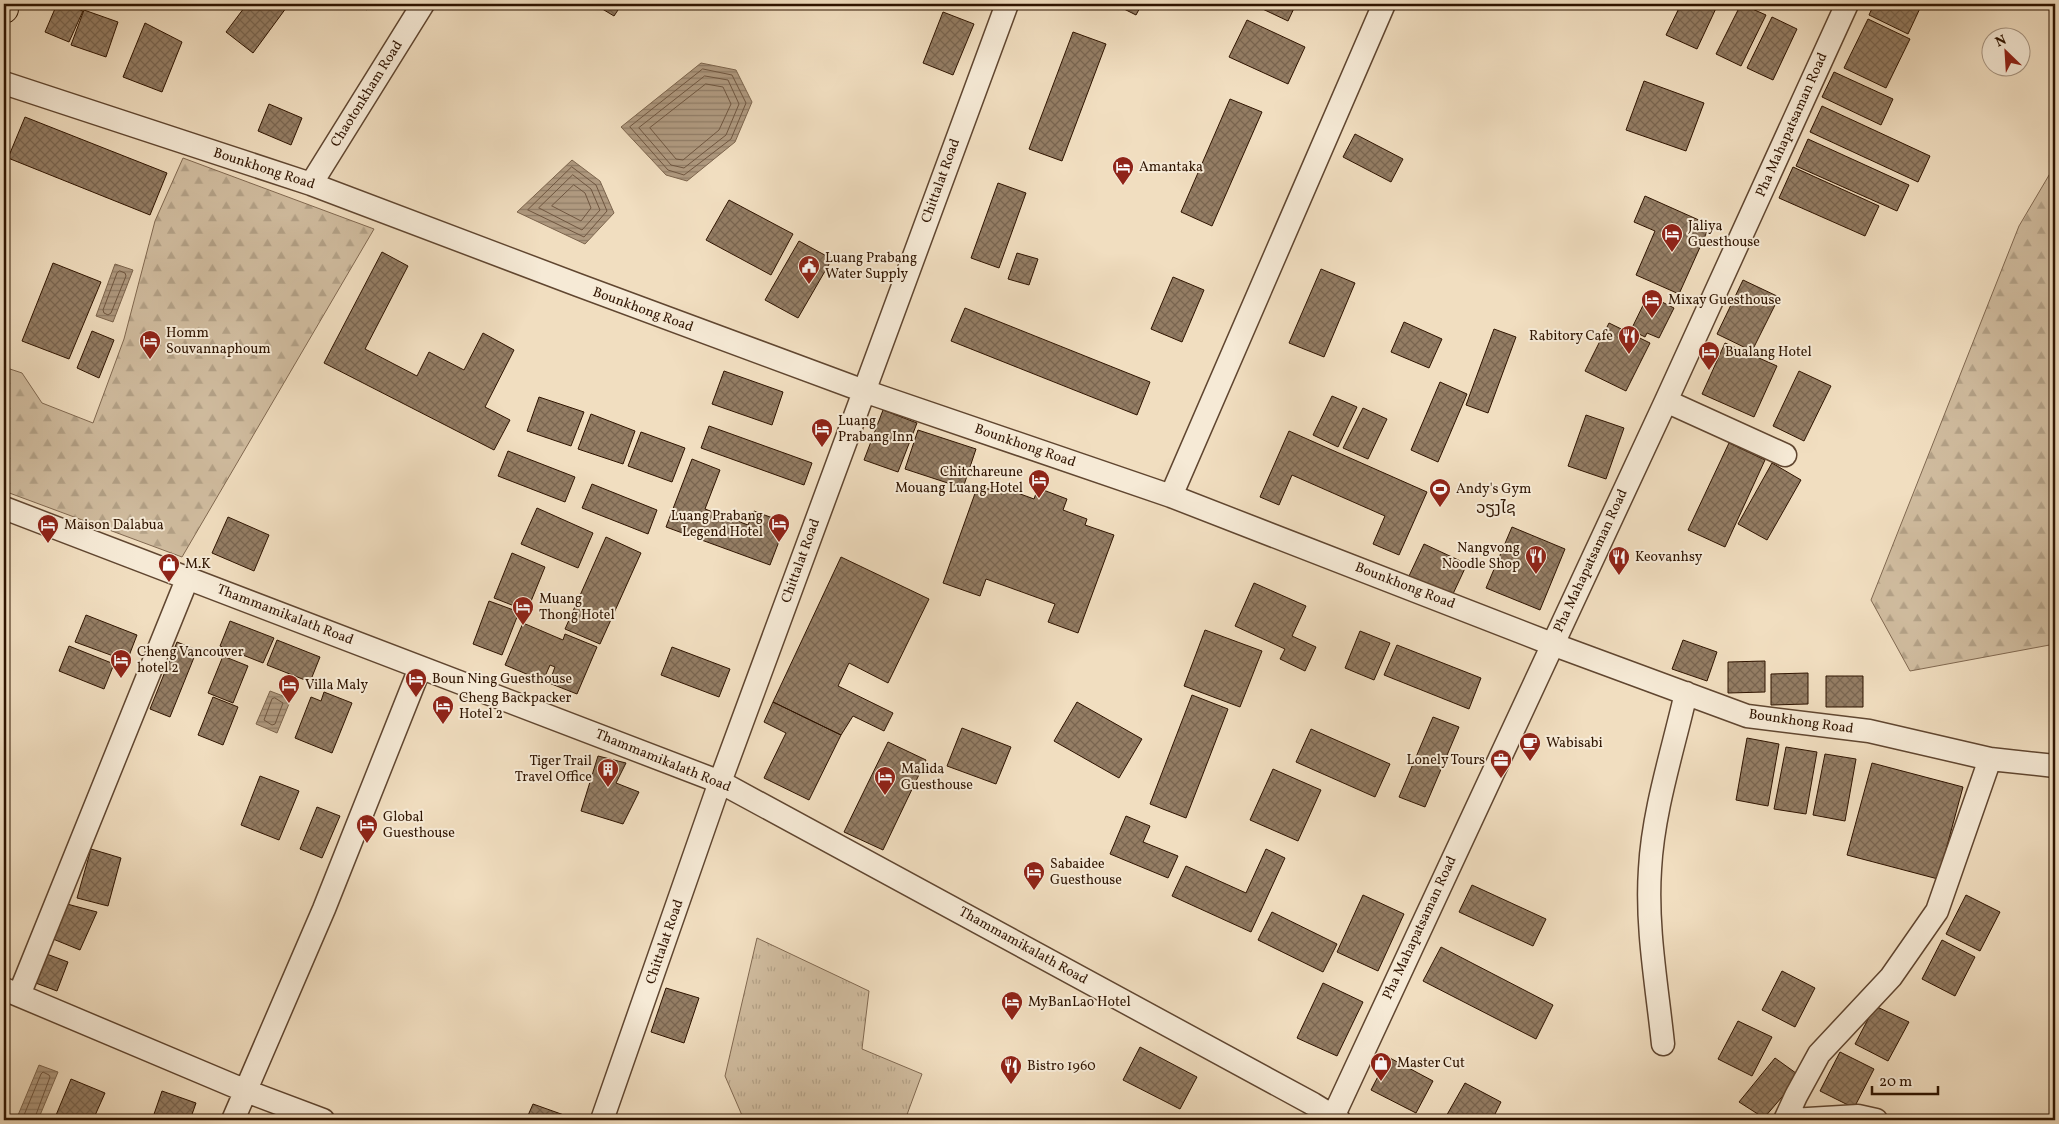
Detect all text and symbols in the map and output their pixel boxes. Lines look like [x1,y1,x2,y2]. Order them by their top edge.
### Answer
north arrow [1982,28,2032,78]
text: N [1993,31,2010,52]
street label: Chaotonkham Road [327,37,407,151]
street label: Pha Mahapatsaman Road [1752,50,1833,200]
street label: Chittalat Road [917,136,965,226]
street label: Bounkhong Road [211,144,317,194]
hotel icon: Amantaka [1111,155,1135,186]
place label: Amantaka [1139,158,1203,177]
place label: Jaliya Guesthouse [1688,217,1760,252]
hotel icon: Jaliya Guesthouse [1660,222,1684,253]
place label: Luang Prabang Water Supply [825,249,917,284]
public building icon: Luang Prabang Water Supply [797,254,821,285]
street label: Bounkhong Road [590,283,696,337]
hotel icon: Mixay Guesthouse [1640,288,1664,319]
place label: Mixay Guesthouse [1668,291,1781,310]
place label: Homm Souvannaphoum [166,324,271,359]
restaurant icon: Rabitory Cafe [1617,324,1641,355]
place label: Rabitory Cafe [1529,327,1613,346]
hotel icon: Homm Souvannaphoum [138,329,162,360]
hotel icon: Bualang Hotel [1697,340,1721,371]
place label: Bualang Hotel [1725,343,1812,362]
place label: Luang Prabang Inn [838,412,914,447]
hotel icon: Luang Prabang Inn [810,417,834,448]
street label: Bounkhong Road [972,420,1078,472]
place label: Chitchareune Mouang Luang Hotel [895,463,1023,498]
hotel icon: Chitchareune Mouang Luang Hotel [1027,468,1051,499]
sports icon: Andy's Gym [1428,477,1452,508]
place label: Andy's Gym [1456,480,1531,499]
street label: Pha Mahapatsaman Road [1549,486,1633,636]
district label: ວຽງໄຊ [1476,498,1516,520]
place label: Luang Prabang Legend Hotel [671,507,763,542]
hotel icon: Luang Prabang Legend Hotel [767,512,791,543]
hotel icon: Maison Dalabua [36,513,60,544]
place label: Maison Dalabua [64,516,164,535]
street label: Chittalat Road [777,516,825,606]
place label: Nangvong Noodle Shop [1442,539,1520,574]
restaurant icon: Nangvong Noodle Shop [1524,544,1548,575]
restaurant icon: Keovanhsy [1607,545,1631,576]
place label: Keovanhsy [1635,548,1703,567]
shop icon: M.K [157,552,181,583]
place label: M.K [185,555,211,574]
street label: Bounkhong Road [1352,558,1458,614]
street label: Thammamikalath Road [214,580,356,650]
place label: Muang Thong Hotel [539,590,615,625]
hotel icon: Muang Thong Hotel [511,595,535,626]
place label: Cheng Vancouver hotel 2 [137,643,244,678]
hotel icon: Cheng Vancouver hotel 2 [109,648,133,679]
hotel icon: Boun Ning Guesthouse [404,667,428,698]
place label: Boun Ning Guesthouse [432,670,572,689]
hotel icon: Villa Maly [277,673,301,704]
place label: Villa Maly [305,676,368,695]
place label: Cheng Backpacker Hotel 2 [459,689,572,724]
hotel icon: Cheng Backpacker Hotel 2 [431,694,455,725]
street label: Bounkhong Road [1747,705,1855,739]
street label: Thammamikalath Road [592,725,734,797]
cafe icon: Wabisabi [1518,731,1542,762]
place label: Wabisabi [1546,734,1603,753]
office icon: Lonely Tours [1489,748,1513,779]
place label: Lonely Tours [1407,751,1485,770]
place label: Tiger Trail Travel Office [515,752,592,787]
building icon: Tiger Trail Travel Office [596,757,620,788]
place label: Malida Guesthouse [901,760,973,795]
hotel icon: Malida Guesthouse [873,765,897,796]
place label: Global Guesthouse [383,808,455,843]
hotel icon: Global Guesthouse [355,813,379,844]
street label: Pha Mahapatsaman Road [1378,853,1462,1003]
place label: Sabaidee Guesthouse [1050,855,1122,890]
hotel icon: Sabaidee Guesthouse [1022,860,1046,891]
street label: Chittalat Road [642,897,688,987]
street label: Thammamikalath Road [955,903,1091,989]
hotel icon: MyBanLao Hotel [1000,990,1024,1021]
place label: MyBanLao Hotel [1028,993,1131,1012]
shop icon: Master Cut [1369,1051,1393,1082]
restaurant icon: Bistro 1960 [999,1054,1023,1085]
place label: Master Cut [1397,1054,1465,1073]
place label: Bistro 1960 [1027,1057,1096,1076]
scale bar [1872,1064,1938,1096]
text: 20 m [1879,1072,1912,1093]

